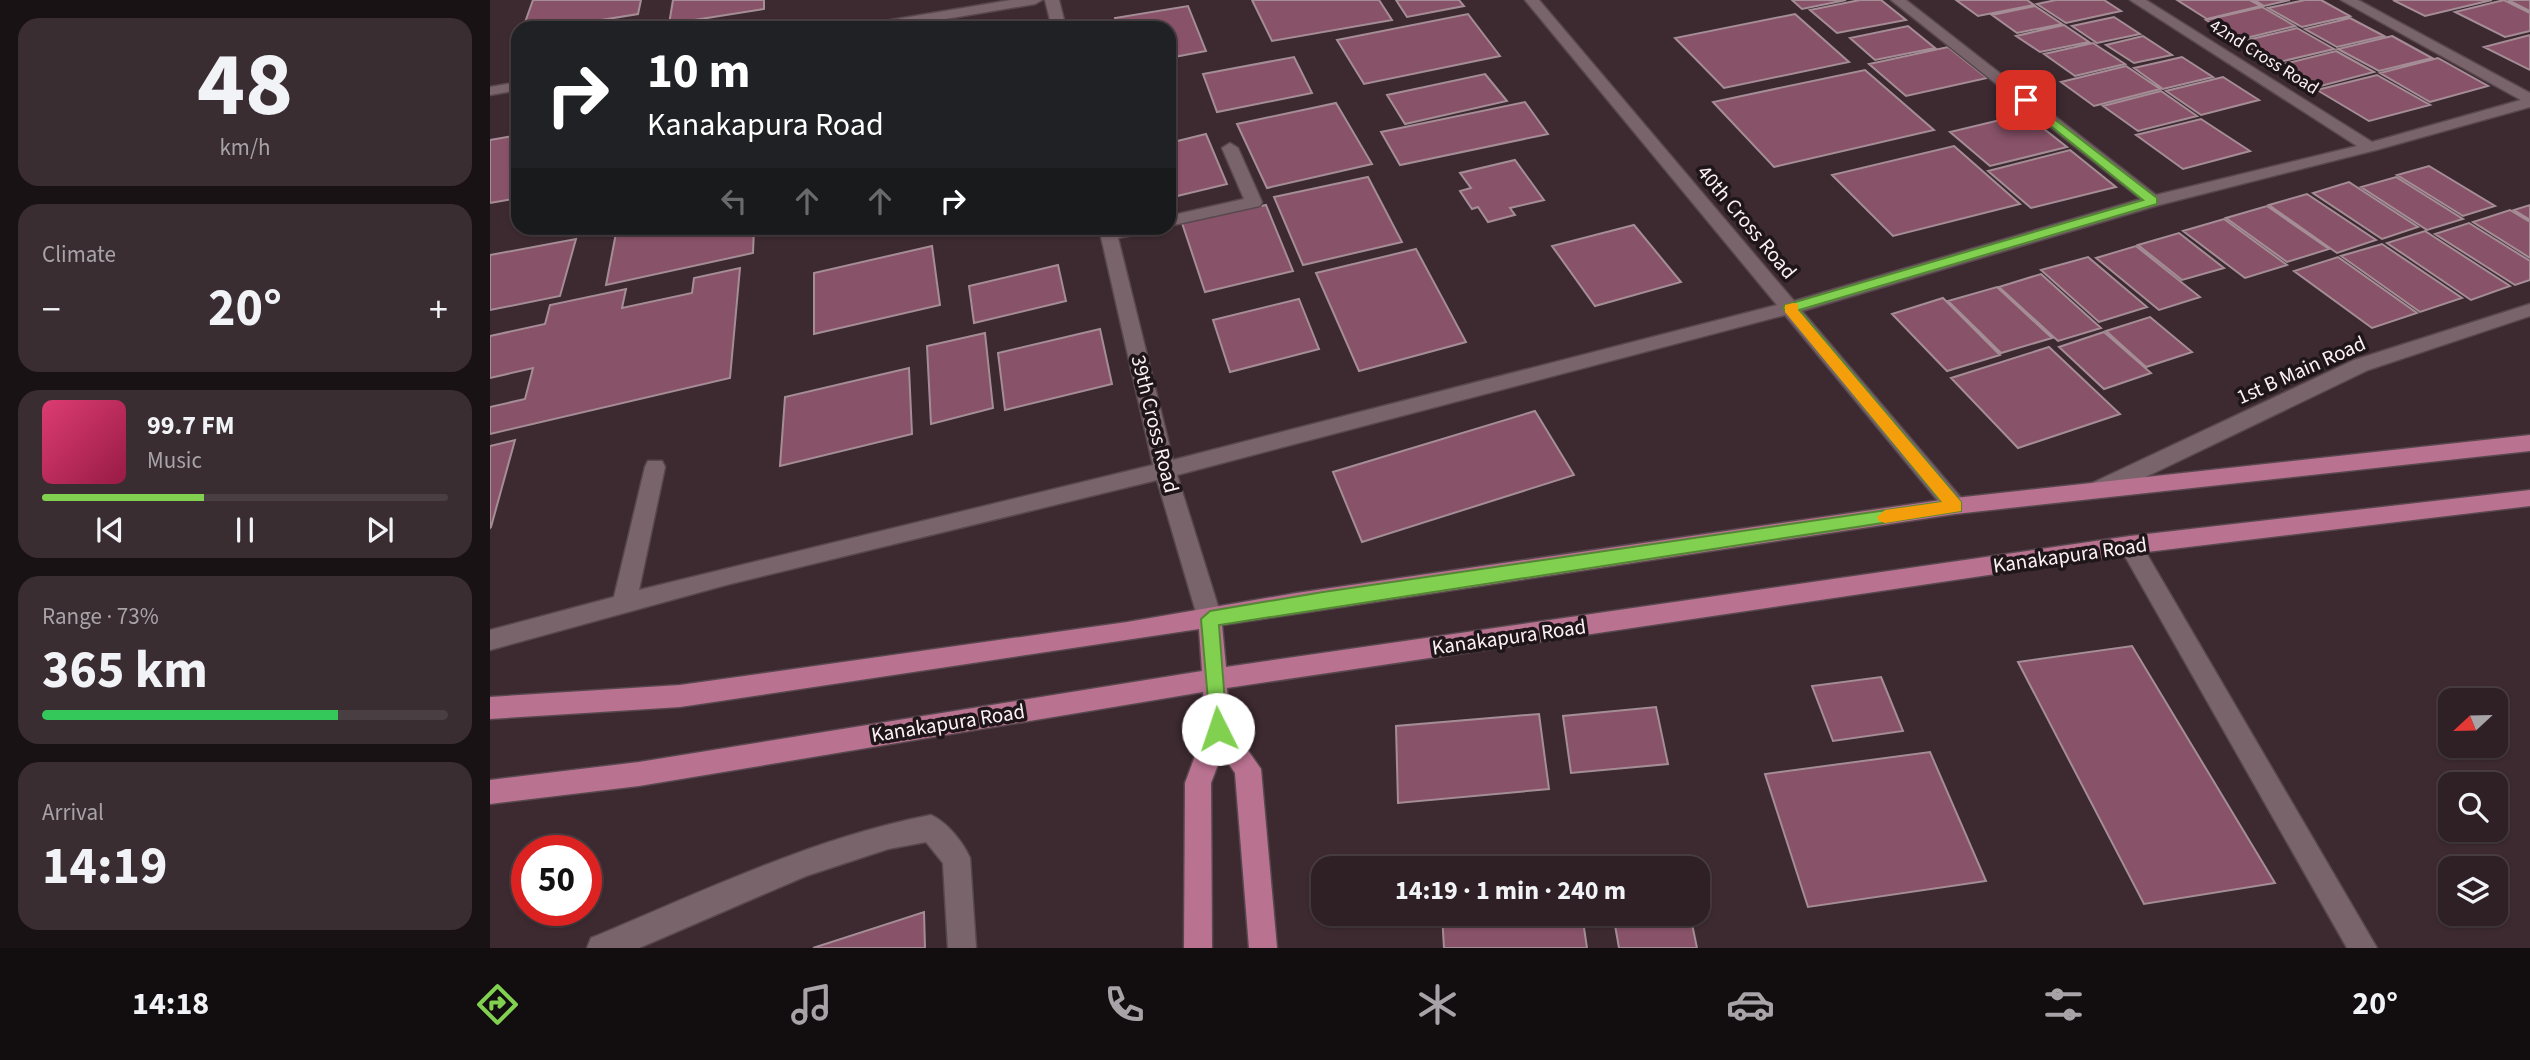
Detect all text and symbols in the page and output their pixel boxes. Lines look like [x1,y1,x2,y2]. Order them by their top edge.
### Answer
street label: 42nd Cross Road [2204,13,2324,101]
text: 48 [197,21,293,150]
text: 10 m [647,37,751,107]
icon: right [532,49,623,140]
pin [1996,70,2056,130]
icon: arrive [2007,81,2045,119]
text: Kanakapura Road [647,102,884,148]
text: km/h [219,131,271,164]
street label: 40th Cross Road [1690,158,1804,286]
icon: left [715,182,753,220]
icon: ahead [788,182,826,220]
icon: ahead [861,182,899,220]
icon: right [934,182,972,220]
text: Climate [42,238,116,271]
text: 20° [208,272,282,346]
text: − [42,283,61,337]
text: + [429,283,448,337]
street label: 1st B Main Road [2232,328,2370,412]
street label: 39th Cross Road [1123,352,1187,496]
text: 99.7 FM [147,407,235,444]
text: Music [147,444,202,477]
icon: previous [91,511,129,549]
icon: pause [226,511,264,549]
icon: next [361,511,399,549]
street label: Kanakapura Road [1991,529,2149,581]
text: Range · 73% [42,600,159,633]
street label: Kanakapura Road [1430,611,1588,663]
text: 365 km [42,634,208,708]
north arrow [2438,688,2508,758]
map controls [2438,688,2508,926]
position arrow [1181,692,1255,766]
street label: Kanakapura Road [869,696,1027,750]
button: search [2438,772,2508,842]
text: Arrival [42,796,104,829]
text: 14:19 [42,830,167,904]
speed limit sign: 50 [511,835,602,926]
button: layers [2438,856,2508,926]
text: 14:19 · 1 min · 240 m [1395,872,1626,909]
icon: directions [473,980,522,1029]
icon: music [787,980,836,1029]
icon: phone [1100,980,1149,1029]
icon: climate [1413,980,1462,1029]
icon: car [1726,980,1775,1029]
icon: filters [2039,980,2088,1029]
text: 14:18 [132,981,209,1027]
text: 20° [2352,981,2398,1027]

